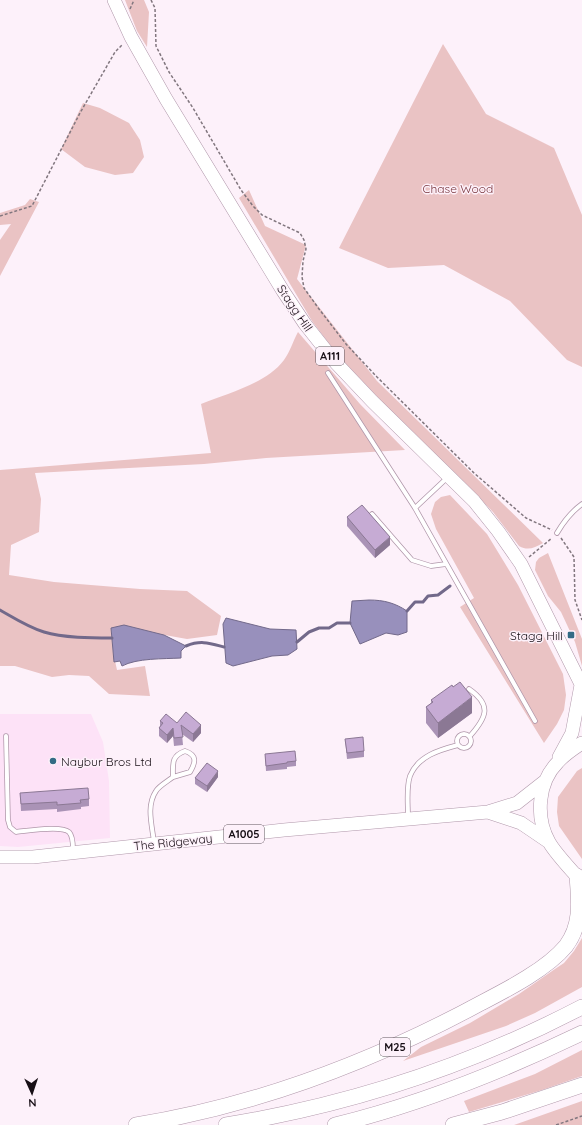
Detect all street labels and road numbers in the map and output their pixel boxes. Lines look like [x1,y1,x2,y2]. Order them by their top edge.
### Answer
street label: Stagg Hill [274,282,316,334]
road number: A111 [316,347,344,365]
road number: A1005 [224,825,264,843]
street label: The Ridgeway [133,830,213,854]
road number: M25 [380,1038,410,1056]

